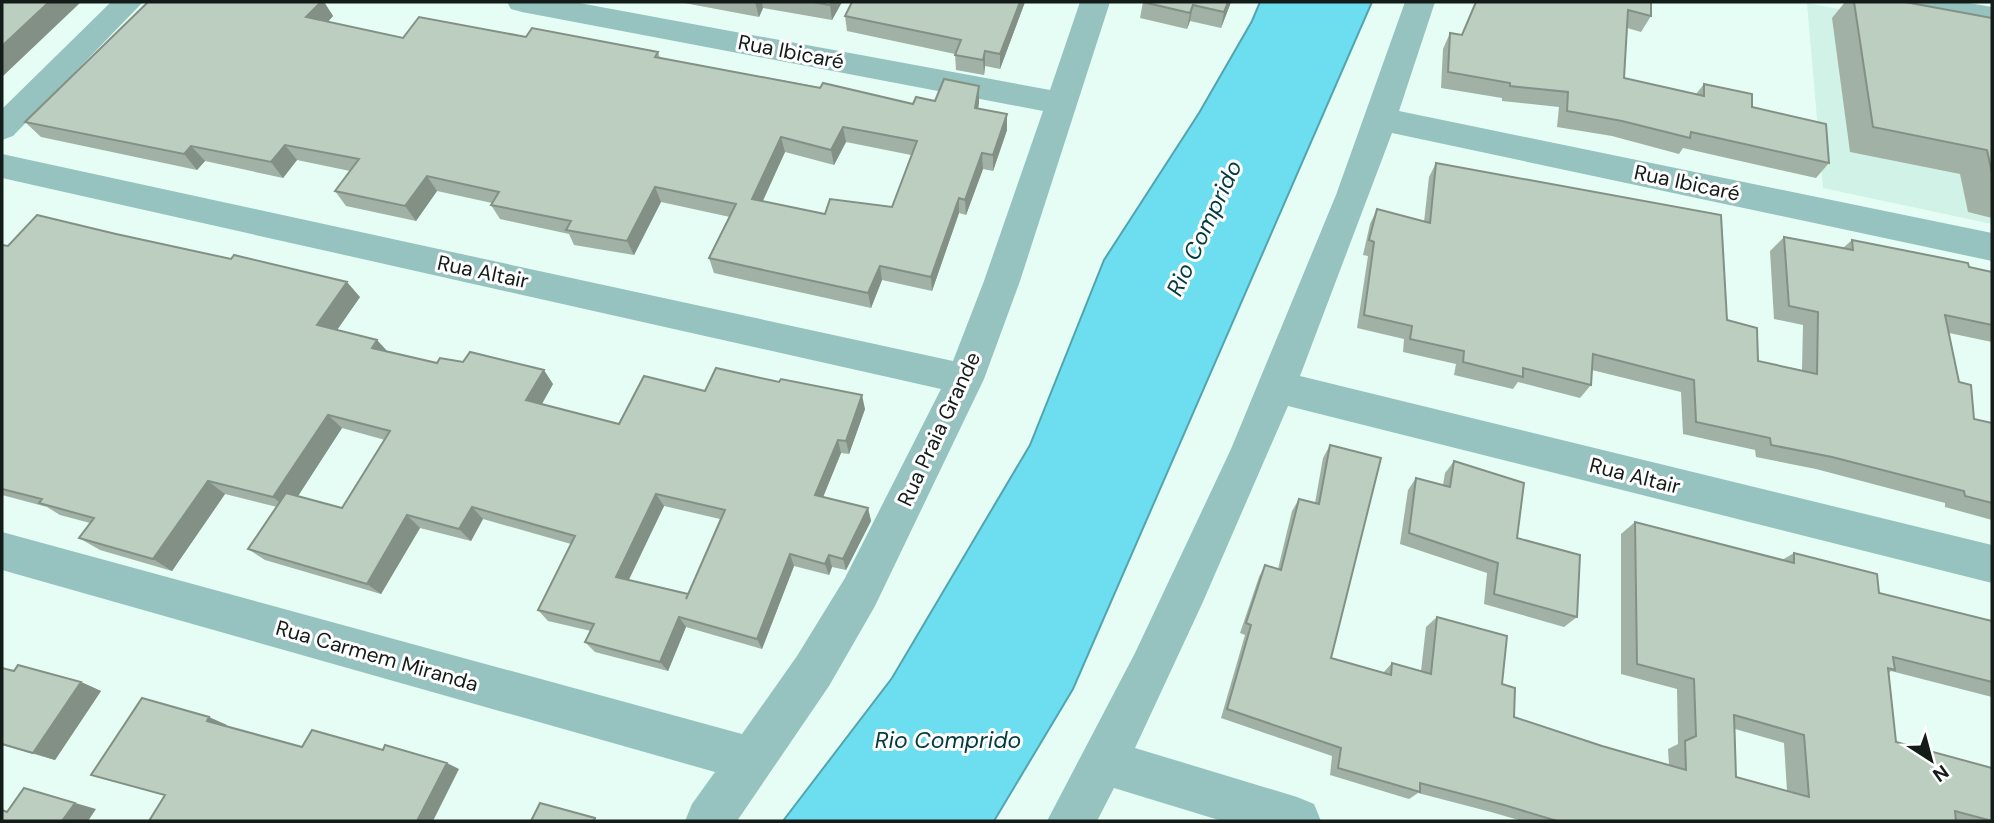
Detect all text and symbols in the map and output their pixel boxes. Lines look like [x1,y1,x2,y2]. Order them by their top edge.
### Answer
street label: Rua Ibicaré [736,28,846,76]
water label: Rio Comprido [1159,155,1249,301]
street label: Rua Ibicaré [1632,158,1742,208]
street label: Rua Altair [435,249,531,295]
street label: Rua Praia Grande [891,347,987,511]
street label: Rua Altair [1587,451,1684,501]
street label: Rua Carmem Miranda [273,614,481,698]
water label: Rio Comprido [875,725,1021,755]
north arrow [1896,725,1966,795]
text: N [1928,759,1954,788]

